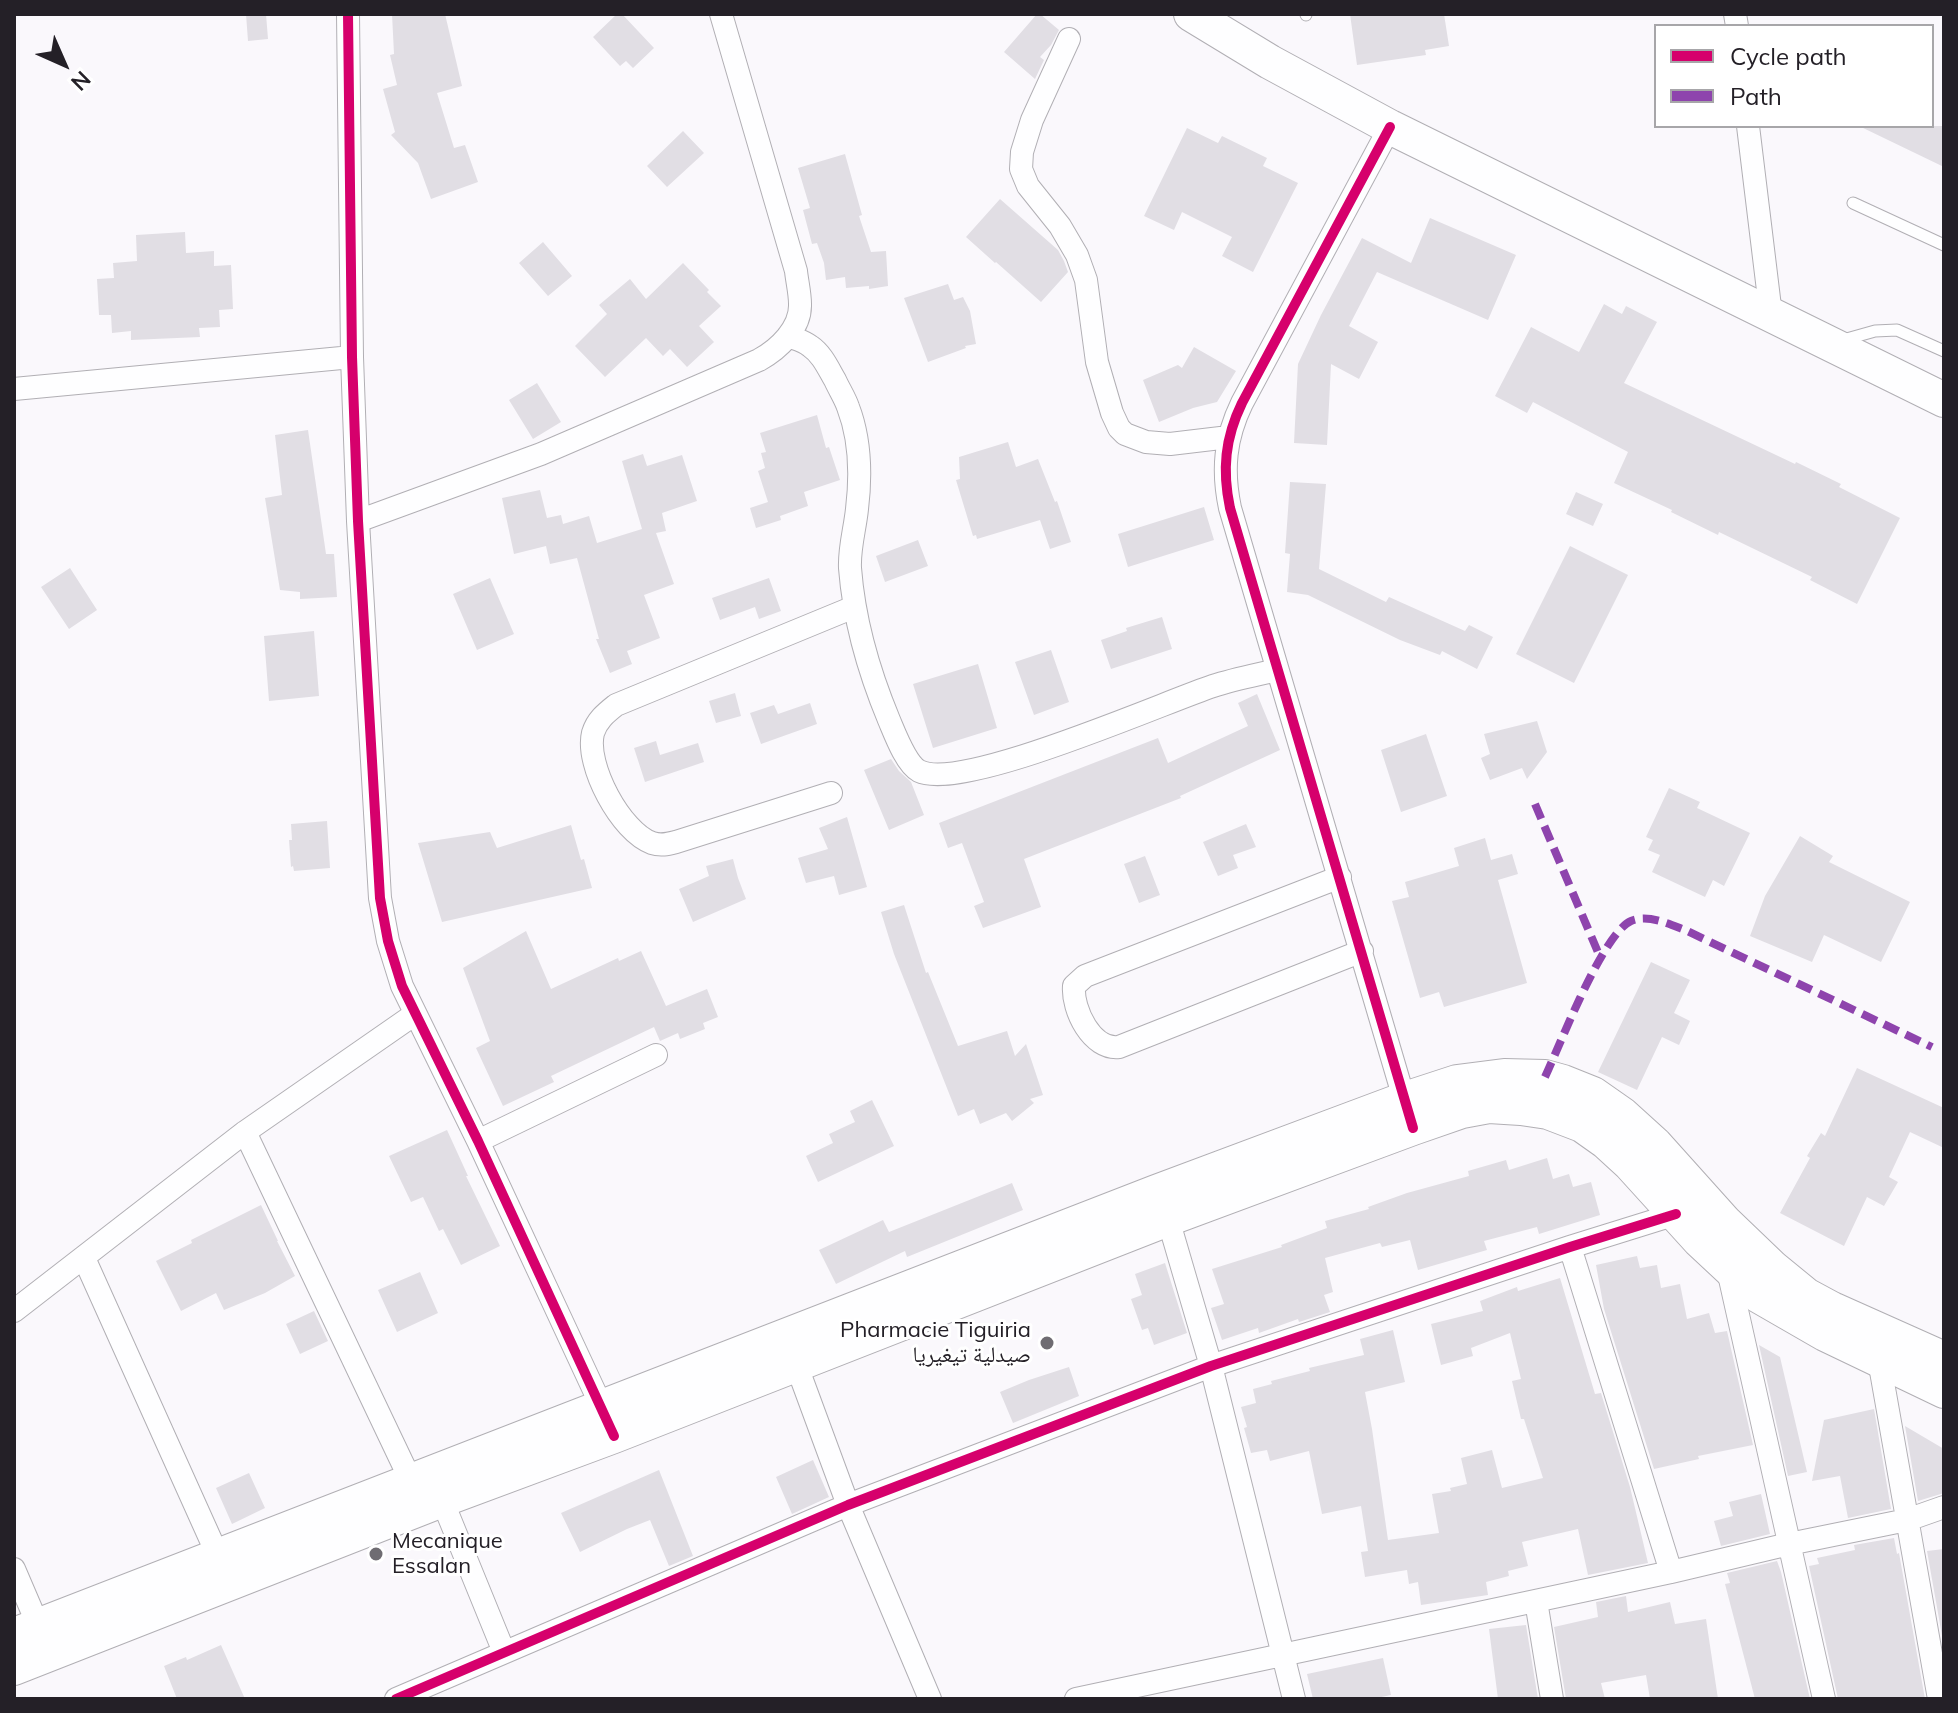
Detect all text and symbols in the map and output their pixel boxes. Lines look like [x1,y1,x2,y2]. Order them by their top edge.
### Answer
north arrow [24,24,104,104]
legend [1654,24,1934,128]
text: Cycle path [1730,41,1847,71]
text: N [65,65,97,97]
text: Path [1730,81,1782,111]
place label: Pharmacie Tiguiria صيدلية تيغيريا [840,1317,1031,1368]
marker: Pharmacie Tiguiria صيدلية تيغيريا [1038,1334,1056,1352]
place label: Mecanique Essalan [392,1528,503,1580]
marker: Mecanique Essalan [367,1545,385,1563]

